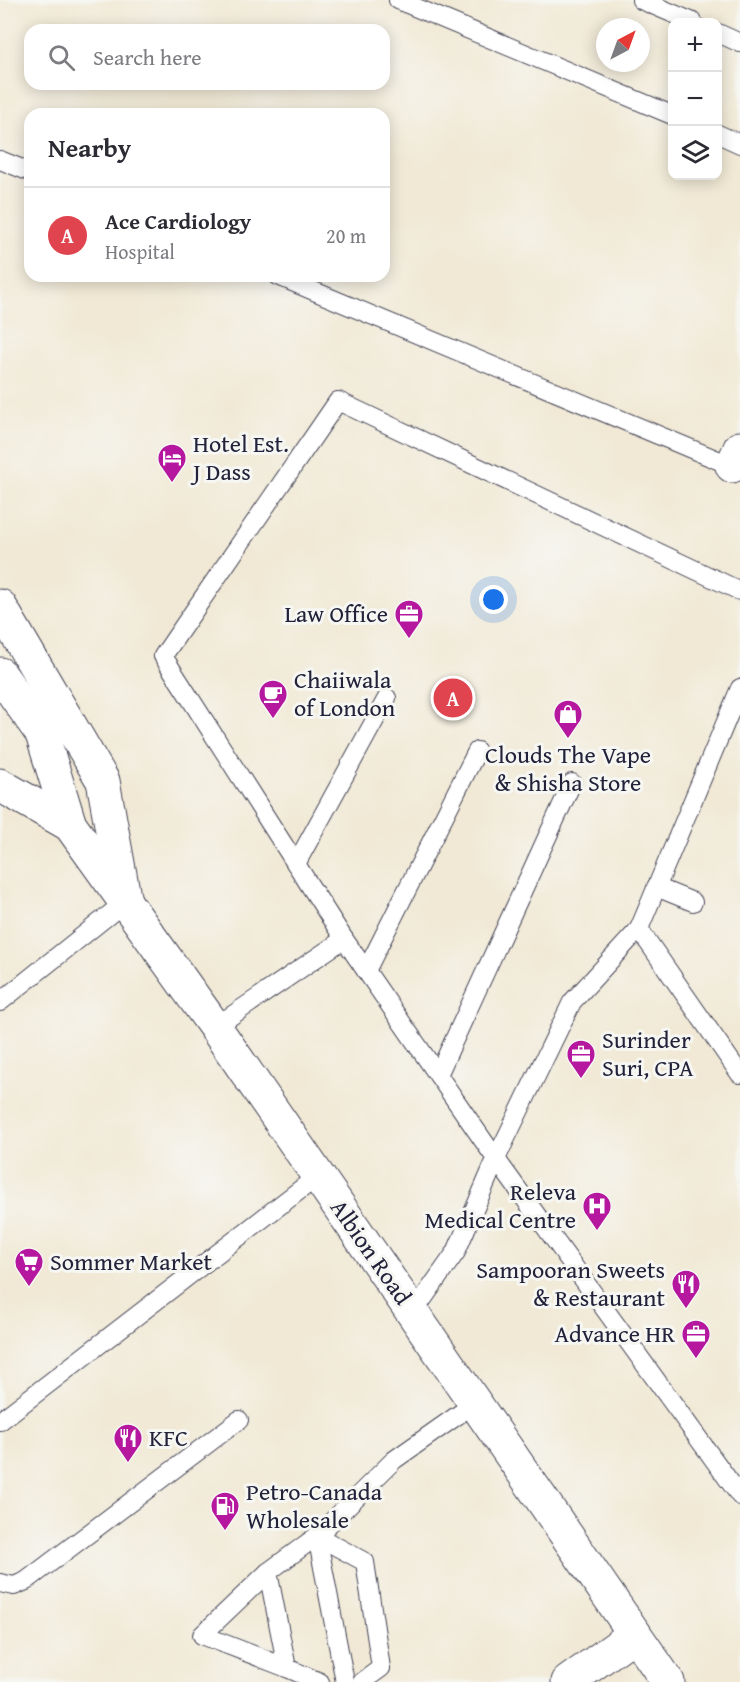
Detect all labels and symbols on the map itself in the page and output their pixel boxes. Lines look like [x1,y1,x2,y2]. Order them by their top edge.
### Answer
north arrow [596,18,650,72]
place label: Hotel Est. J Dass [190,426,289,489]
hotel icon: Hotel Est. J Dass [156,442,188,484]
your location [479,585,508,614]
place label: Law Office [284,596,388,631]
office icon: Law Office [393,598,425,640]
place label: Chaiiwala of London [294,662,396,725]
pin: A [434,676,472,720]
cafe icon: Chaiiwala of London [257,678,289,720]
shop icon: Clouds The Vape & Shisha Store [552,698,584,740]
place label: Clouds The Vape & Shisha Store [485,737,651,800]
place label: Surinder Suri, CPA [602,1022,694,1085]
office icon: Surinder Suri, CPA [565,1038,597,1080]
place label: Releva Medical Centre [424,1174,577,1237]
hospital icon: Releva Medical Centre [581,1190,613,1232]
street label: Albion Road [322,1192,421,1312]
place label: Sommer Market [50,1244,212,1279]
supermarket icon: Sommer Market [13,1246,45,1288]
place label: Sampooran Sweets & Restaurant [476,1252,666,1315]
restaurant icon: Sampooran Sweets & Restaurant [670,1268,702,1310]
place label: Advance HR [554,1316,675,1351]
office icon: Advance HR [680,1318,712,1360]
place label: KFC [149,1420,188,1455]
restaurant icon: KFC [112,1422,144,1464]
place label: Petro-Canada Wholesale [246,1474,383,1537]
fuel station icon: Petro-Canada Wholesale [209,1490,241,1532]

